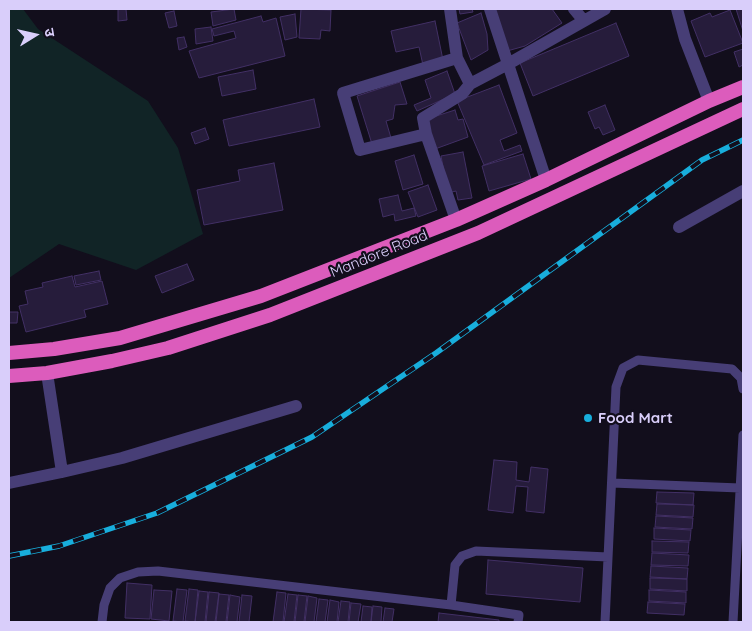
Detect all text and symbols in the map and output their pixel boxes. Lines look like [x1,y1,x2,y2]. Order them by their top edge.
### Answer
north arrow [10,10,60,60]
text: उ [40,27,59,38]
street label: Mandore Road [328,226,430,282]
place label: Food Mart [598,409,673,427]
marker: Food Mart [582,412,594,424]

